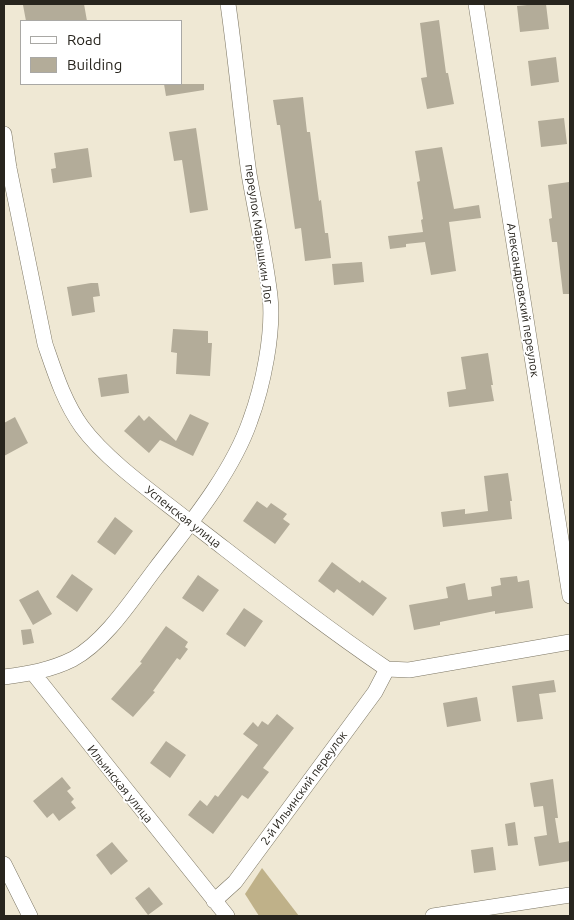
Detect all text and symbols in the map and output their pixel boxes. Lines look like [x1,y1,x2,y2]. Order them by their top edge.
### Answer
legend [20,20,182,85]
text: Road [67,31,102,48]
text: Building [67,56,122,73]
street label: переулок Марышкин Лог [242,163,276,305]
street label: Александровский переулок [504,222,542,378]
street label: Успенская улица [142,483,224,551]
street label: 2-й Ильинский переулок [258,728,350,848]
street label: Ильинская улица [84,742,156,826]

